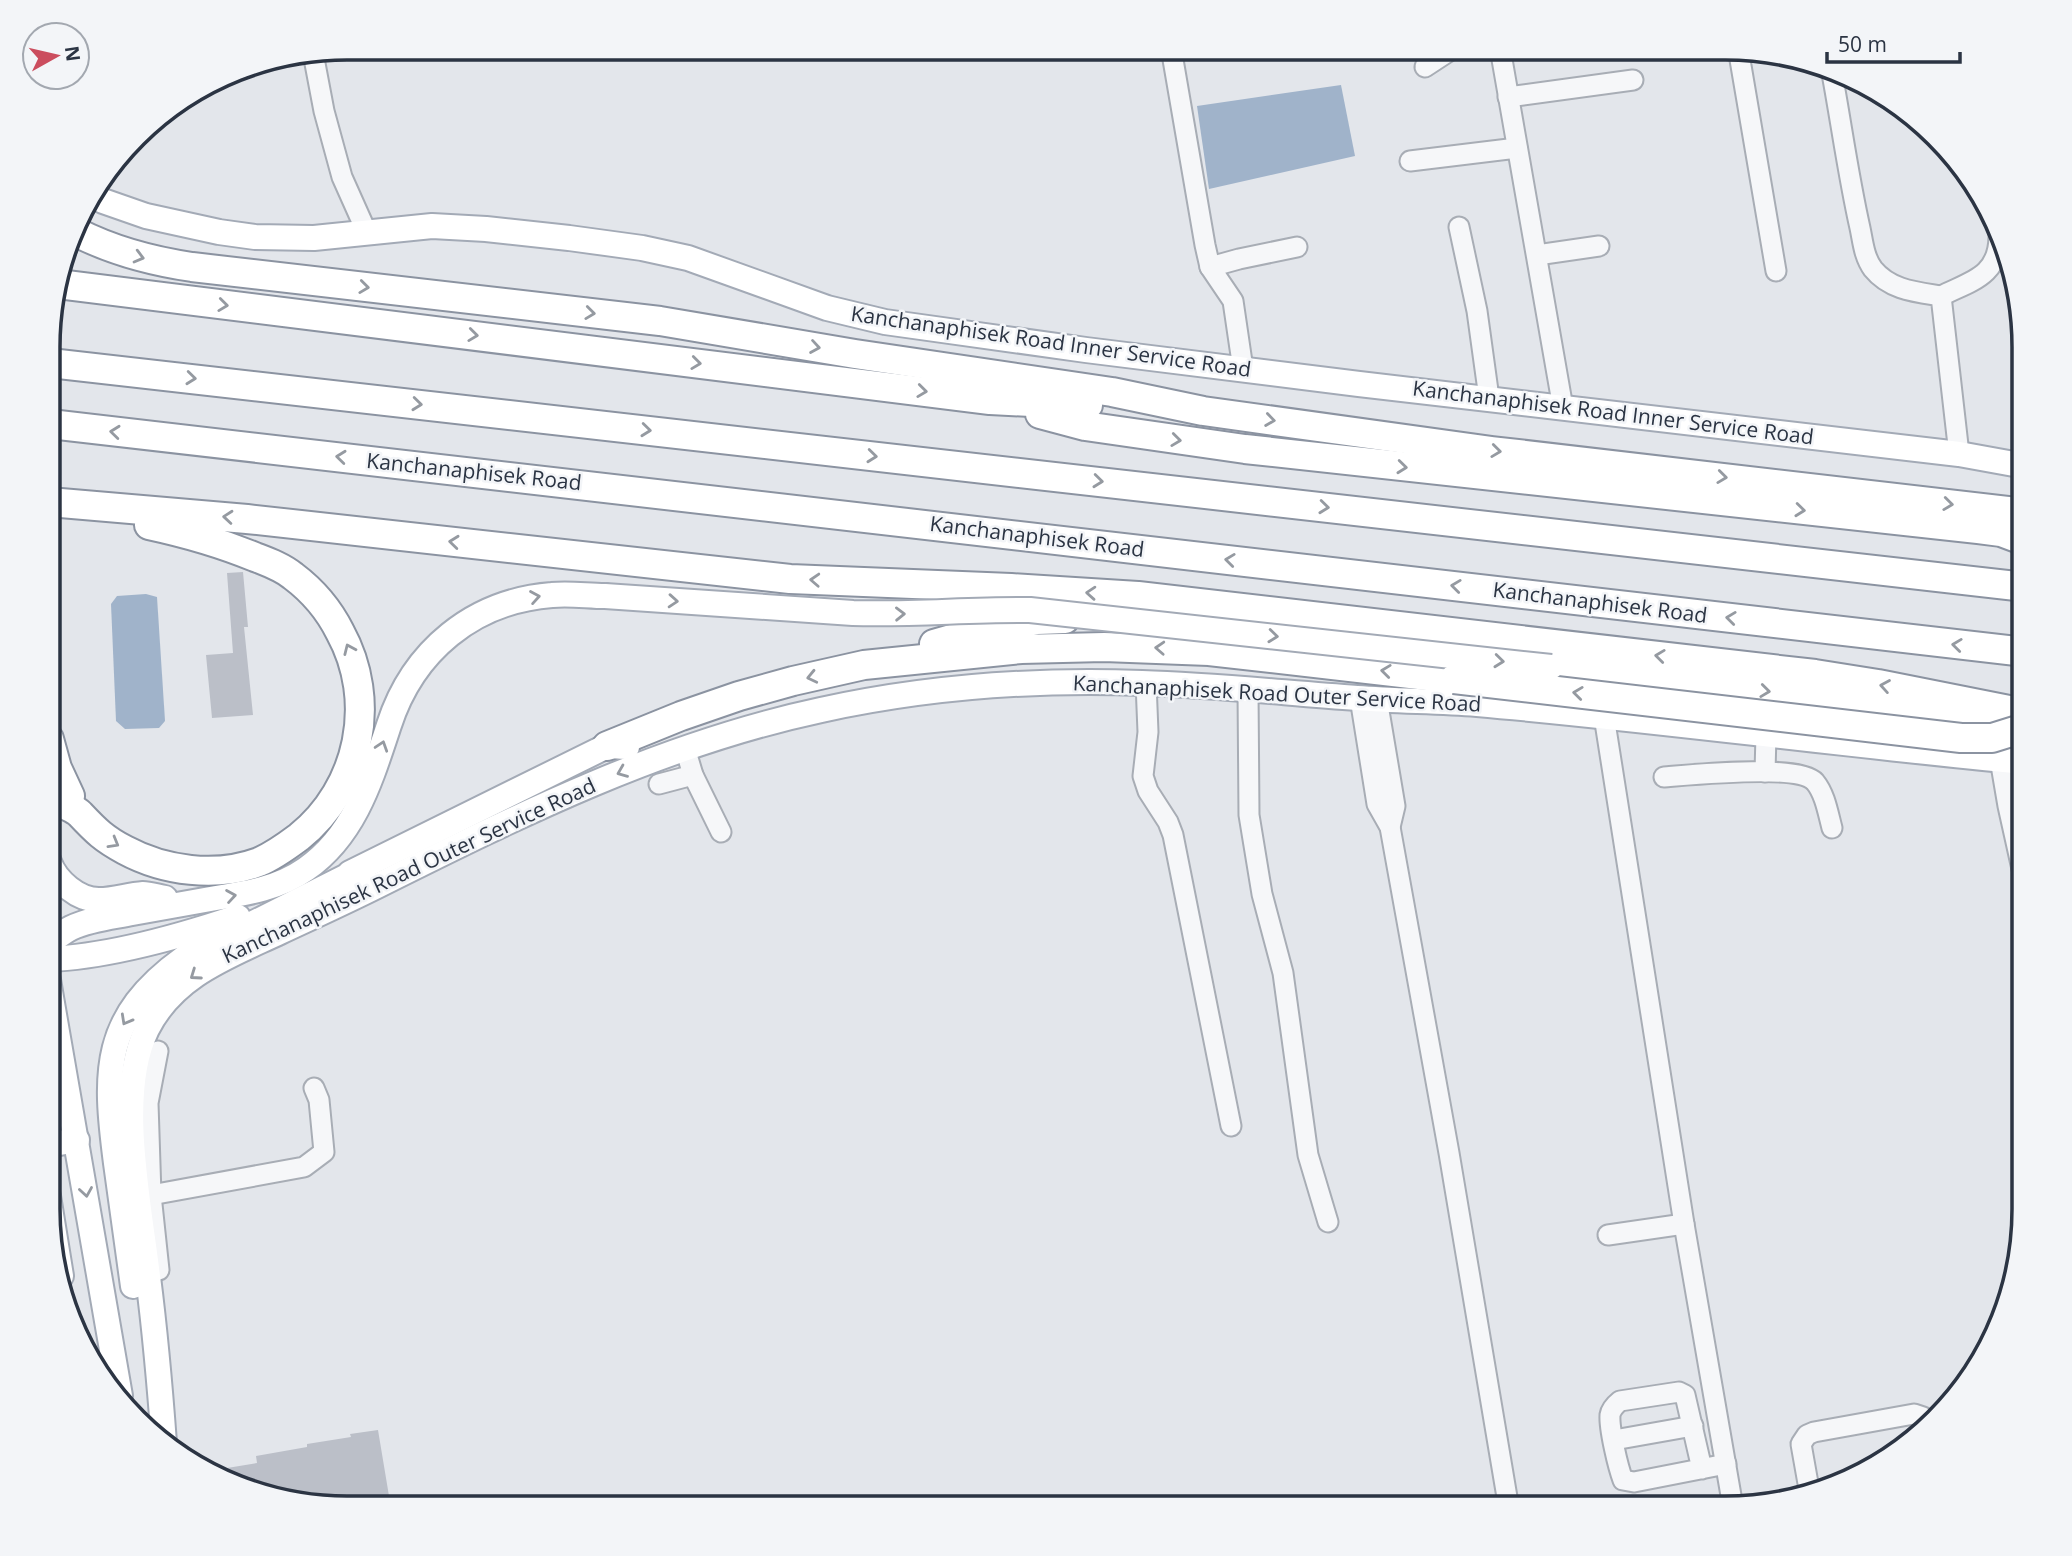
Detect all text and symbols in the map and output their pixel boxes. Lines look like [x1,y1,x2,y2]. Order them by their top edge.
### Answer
north arrow [21,21,91,91]
scale bar [1827,21,1960,65]
text: 50 m [1838,30,1887,58]
text: N [59,44,87,63]
one-way arrow [133,248,145,263]
one-way arrow [358,279,370,294]
one-way arrow [217,297,229,312]
street label: Kanchanaphisek Road Inner Service Road [849,299,1253,383]
one-way arrow [585,305,596,320]
one-way arrow [467,328,479,343]
one-way arrow [809,340,821,355]
one-way arrow [690,355,702,370]
one-way arrow [185,371,196,386]
street label: Kanchanaphisek Road Inner Service Road [1411,373,1815,451]
one-way arrow [916,384,928,399]
one-way arrow [412,396,423,411]
one-way arrow [1264,412,1276,427]
one-way arrow [640,422,652,437]
one-way arrow [110,424,121,439]
one-way arrow [1170,432,1182,447]
one-way arrow [1490,444,1502,459]
street label: Kanchanaphisek Road [365,446,583,496]
one-way arrow [866,448,878,463]
one-way arrow [336,450,347,465]
one-way arrow [1396,459,1408,474]
one-way arrow [1716,470,1728,485]
one-way arrow [1092,474,1104,489]
one-way arrow [1942,496,1954,511]
one-way arrow [1319,499,1330,514]
one-way arrow [1794,502,1806,517]
street label: Kanchanaphisek Road [928,509,1146,563]
one-way arrow [222,510,233,525]
one-way arrow [448,535,460,550]
one-way arrow [1224,552,1236,567]
one-way arrow [809,573,820,588]
street label: Kanchanaphisek Road [1491,575,1709,629]
one-way arrow [1450,579,1462,594]
one-way arrow [1086,586,1097,601]
one-way arrow [529,590,541,605]
one-way arrow [668,593,679,608]
one-way arrow [895,606,906,622]
one-way arrow [1725,611,1737,626]
one-way arrow [1267,628,1279,643]
one-way arrow [1951,637,1963,652]
one-way arrow [1154,641,1165,656]
one-way arrow [343,644,357,656]
one-way arrow [1654,649,1665,664]
one-way arrow [1494,653,1505,668]
one-way arrow [1380,664,1392,679]
street label: Kanchanaphisek Road Outer Service Road [1072,668,1482,718]
one-way arrow [806,669,818,683]
one-way arrow [1879,679,1891,694]
one-way arrow [1759,683,1771,698]
one-way arrow [1572,686,1584,701]
one-way arrow [374,741,388,753]
one-way arrow [616,764,628,778]
street label: Kanchanaphisek Road Outer Service Road [217,771,600,969]
one-way arrow [106,835,119,848]
one-way arrow [226,889,237,904]
one-way arrow [190,967,203,979]
one-way arrow [121,1013,134,1025]
one-way arrow [78,1186,93,1198]

